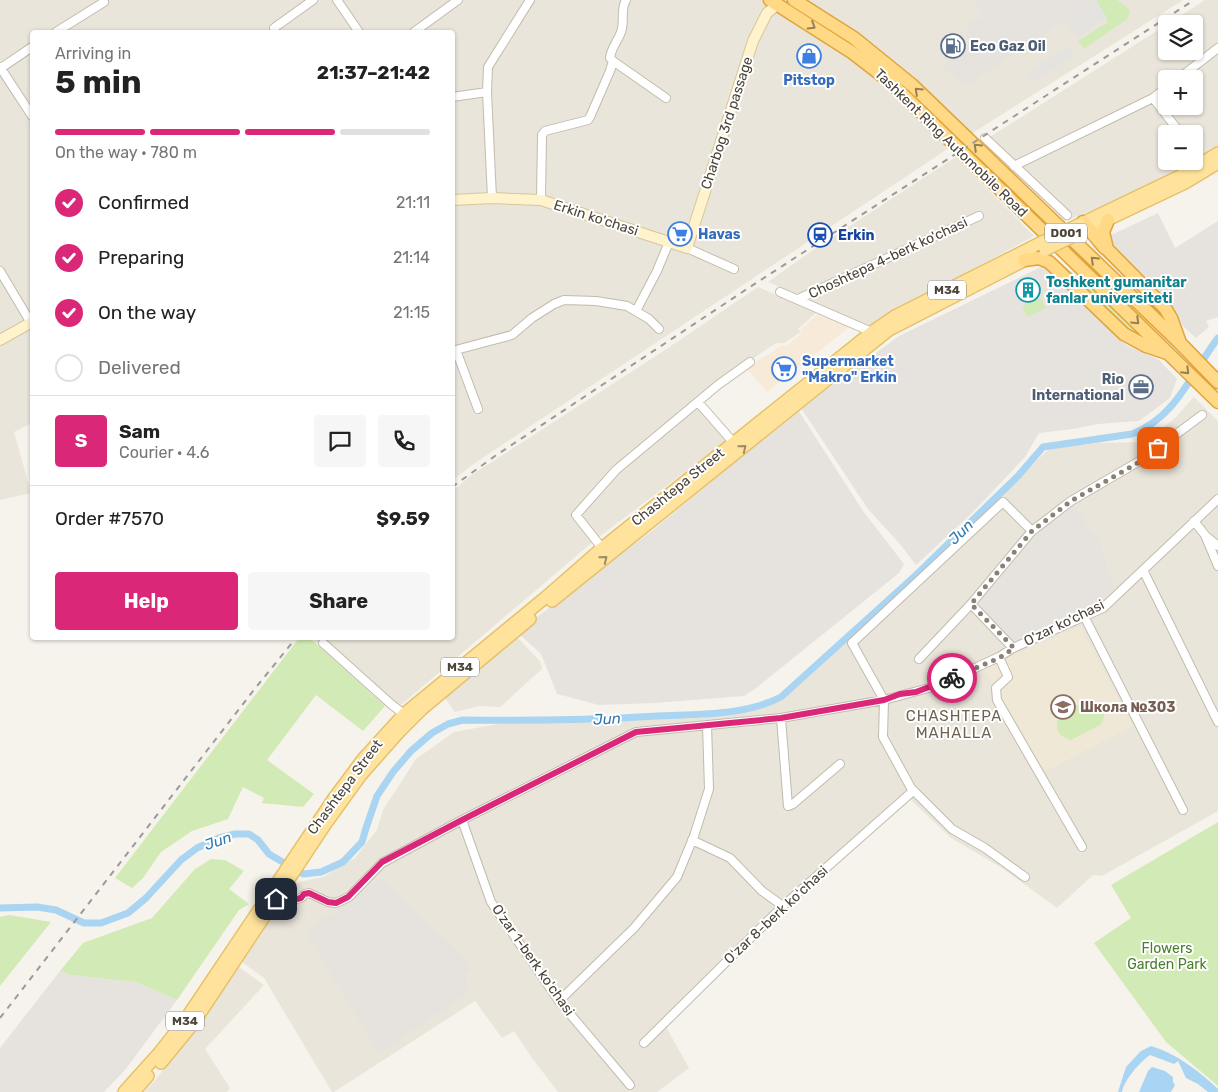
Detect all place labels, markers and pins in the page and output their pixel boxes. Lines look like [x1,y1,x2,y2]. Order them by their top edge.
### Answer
fuel station icon: Eco Gaz Oil [940,33,966,59]
place label: Eco Gaz Oil [970,38,1046,55]
shop icon: Pitstop [796,43,822,69]
place label: Pitstop [783,72,835,89]
supermarket icon: Havas [667,221,693,247]
station icon: Erkin [807,222,833,248]
place label: Havas [698,226,741,243]
place label: Erkin [838,227,875,244]
place label: Toshkent gumanitar fanlar universiteti [1046,274,1187,307]
building icon: Toshkent gumanitar fanlar universiteti [1015,277,1041,303]
place label: Supermarket "Makro" Erkin [802,353,897,386]
supermarket icon: Supermarket "Makro" Erkin [771,356,797,382]
place label: Rio International [1032,371,1124,404]
office icon: Rio International [1128,374,1154,400]
pin [1137,427,1179,469]
school or university icon: Школа №303 [1050,694,1076,720]
place label: Школа №303 [1080,699,1176,716]
pin [255,878,297,920]

